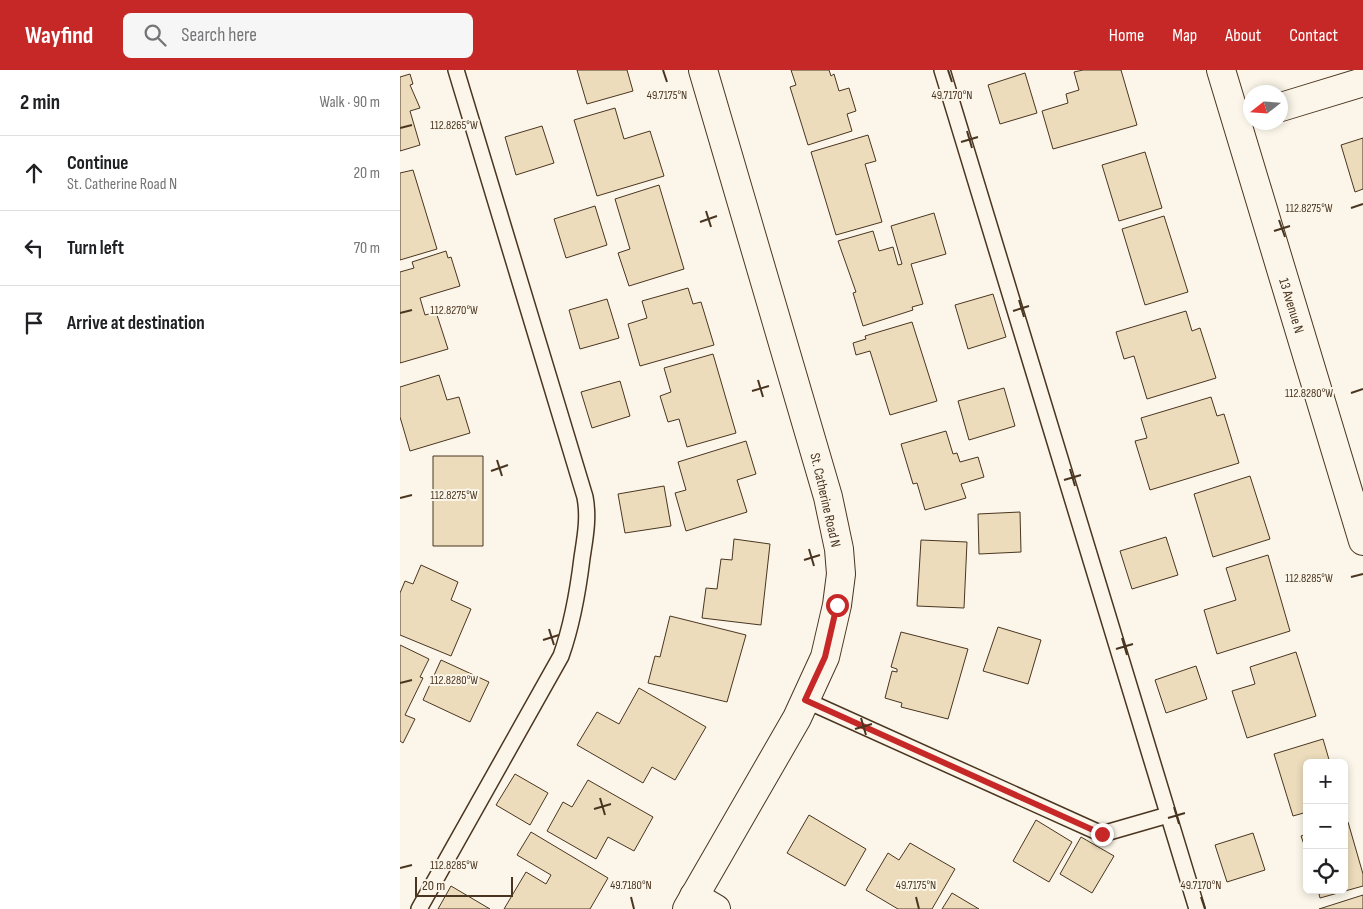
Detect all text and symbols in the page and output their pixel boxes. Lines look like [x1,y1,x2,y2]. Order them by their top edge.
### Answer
search box [123,13,473,58]
text: Wayfind [25,21,93,50]
icon: search [141,21,169,49]
text: Search here [181,24,257,47]
text: Home [1109,25,1144,46]
text: Map [1172,25,1197,46]
text: About [1225,25,1261,46]
text: Contact [1289,25,1338,46]
north arrow [1243,85,1288,130]
text: 49.7175°N [647,88,687,103]
text: 49.7170°N [932,88,972,103]
text: 2 min [20,90,60,115]
text: Walk · 90 m [319,93,380,112]
text: 112.8265°W [430,118,478,133]
text: Continue [67,152,128,175]
icon: ahead [20,159,48,187]
text: 20 m [353,164,380,183]
text: St. Catherine Road N [67,175,177,194]
text: 112.8275°W [1285,201,1333,216]
icon: left [20,234,48,262]
text: Turn left [67,237,124,260]
text: 70 m [354,239,380,258]
street label: 13 Avenue N [1275,276,1308,335]
text: 112.8270°W [430,303,478,318]
icon: arrive [20,309,48,337]
text: Arrive at destination [67,312,205,335]
text: 112.8280°W [1285,386,1333,401]
street label: St. Catherine Road N [806,451,845,549]
text: 112.8275°W [430,488,478,503]
text: 112.8285°W [1285,571,1333,586]
route start [826,594,849,617]
text: 112.8280°W [430,673,478,688]
map controls [1303,759,1348,894]
button: + [1303,759,1348,804]
button: − [1303,804,1348,849]
route end [1091,823,1114,846]
button: locate [1303,849,1348,894]
text: 112.8285°W [430,858,478,873]
scale bar [415,874,512,897]
text: 20 m [422,877,445,894]
text: 49.7180°N [610,878,652,893]
text: 49.7175°N [896,878,936,893]
text: 49.7170°N [1181,878,1221,893]

